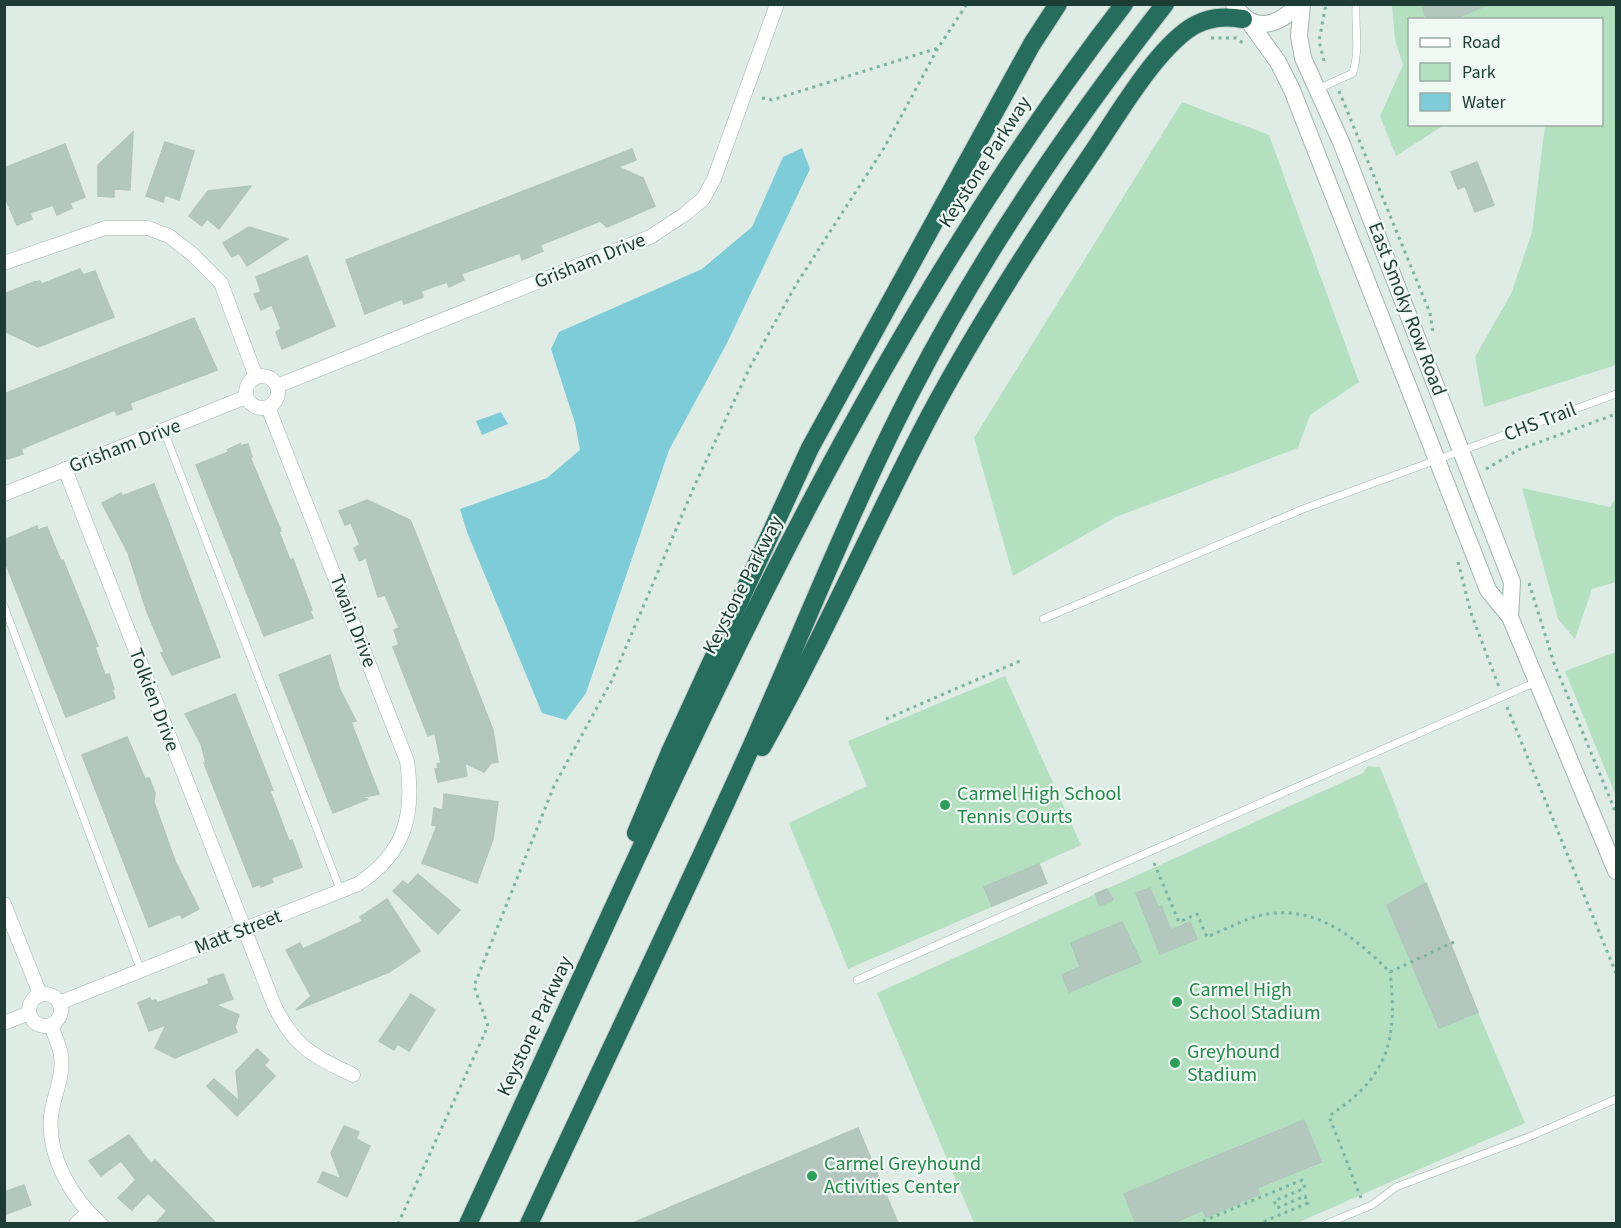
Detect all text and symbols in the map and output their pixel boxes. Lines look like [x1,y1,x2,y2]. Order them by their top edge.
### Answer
legend [1408,18,1603,126]
text: Road [1462,30,1501,55]
text: Park [1462,60,1496,85]
street label: Keystone Parkway [932,90,1038,233]
text: Water [1462,90,1506,115]
street label: East Smoky Row Road [1361,218,1453,400]
street label: Grisham Drive [530,226,650,296]
street label: CHS Trail [1500,395,1580,449]
street label: Grisham Drive [65,412,185,480]
street label: Keystone Parkway [696,510,790,659]
street label: Twain Drive [322,570,384,672]
street label: Tolkien Drive [122,644,187,756]
place label: Carmel High School Tennis COurts [957,780,1121,831]
marker: Carmel High School Tennis COurts [938,798,952,812]
street label: Matt Street [190,902,286,961]
street label: Keystone Parkway [490,951,580,1101]
place label: Carmel High School Stadium [1189,976,1321,1027]
marker: Carmel High School Stadium [1170,995,1184,1009]
place label: Greyhound Stadium [1187,1038,1280,1089]
marker: Greyhound Stadium [1168,1056,1182,1070]
place label: Carmel Greyhound Activities Center [824,1150,981,1201]
marker: Carmel Greyhound Activities Center [805,1169,819,1183]

